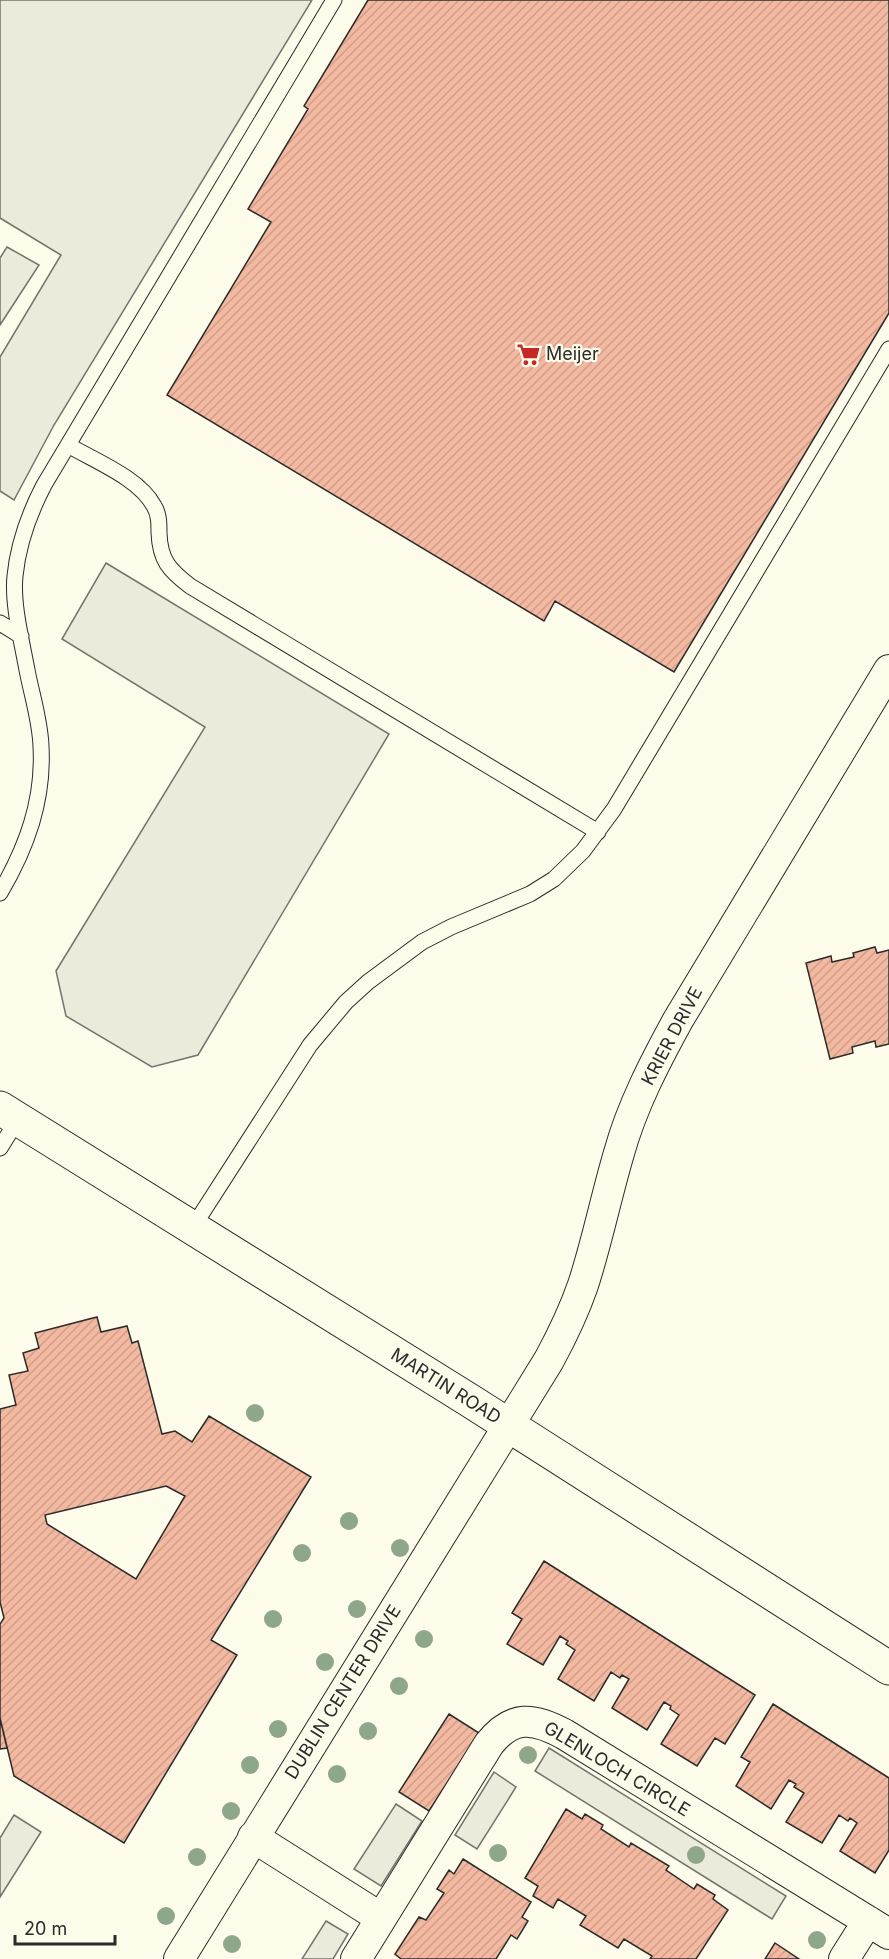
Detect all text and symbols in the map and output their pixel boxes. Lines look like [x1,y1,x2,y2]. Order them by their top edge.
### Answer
supermarket icon: Meijer [515,341,541,367]
place label: Meijer [546,343,599,364]
street label: KRIER DRIVE [637,983,706,1089]
street label: MARTIN ROAD [387,1343,505,1428]
street label: DUBLIN CENTER DRIVE [280,1601,405,1783]
street label: GLENLOCH CIRCLE [540,1717,694,1821]
scale bar [15,1908,116,1946]
text: 20 m [24,1918,67,1939]

